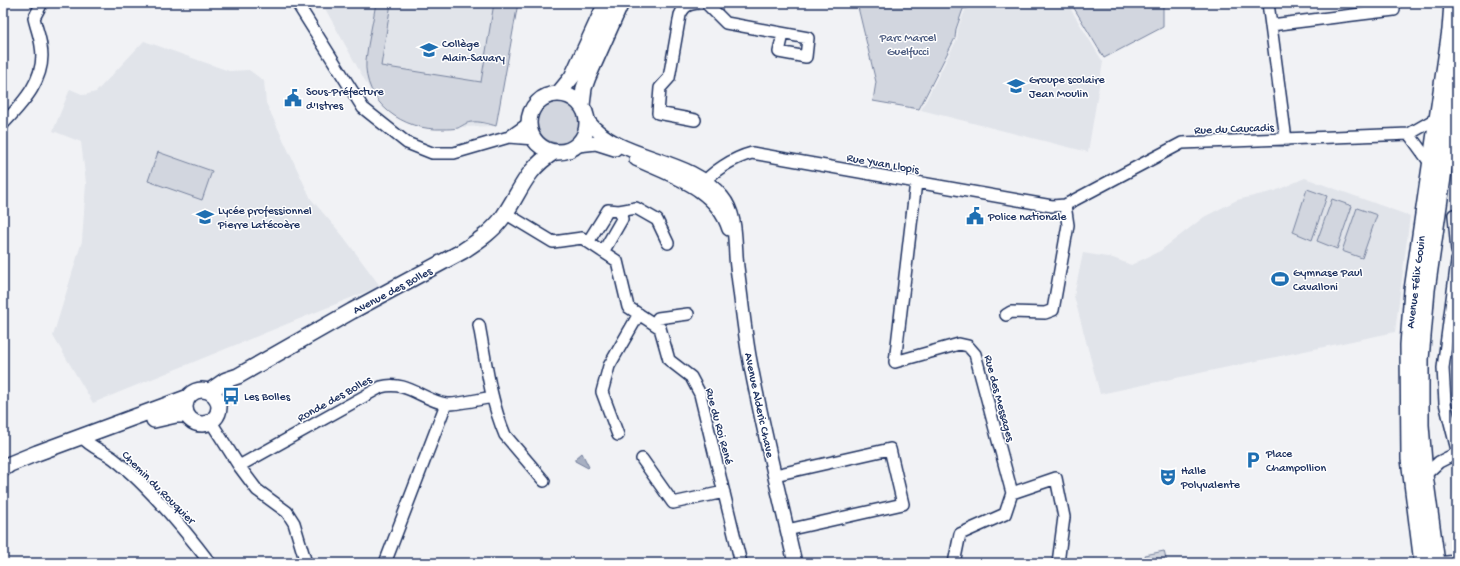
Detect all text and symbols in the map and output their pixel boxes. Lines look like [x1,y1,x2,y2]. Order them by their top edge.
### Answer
park label: Parc Marcel Guelfucci [879,32,937,60]
place label: Collège Alain-Savary [442,38,505,66]
school or university icon: Collège Alain-Savary [419,40,439,60]
place label: Groupe scolaire Jean Moulin [1029,74,1105,102]
school or university icon: Groupe scolaire Jean Moulin [1006,76,1026,96]
place label: Sous-Préfecture d'Istres [306,86,384,114]
public building icon: Sous-Préfecture d'Istres [283,88,303,108]
street label: Rue du Caucadis [1194,122,1275,138]
street label: Rue Yvan Llopis [845,152,920,178]
place label: Lycée professionnel Pierre Latécoère [217,205,312,233]
public building icon: Police nationale [965,206,985,226]
school or university icon: Lycée professionnel Pierre Latécoère [195,207,215,227]
place label: Police nationale [987,211,1067,225]
street label: Avenue Félix Gouin [1404,235,1430,329]
street label: Avenue des Bolles [351,265,435,319]
place label: Gymnase Paul Cavalloni [1293,267,1363,295]
sports icon: Gymnase Paul Cavalloni [1270,269,1290,289]
street label: Avenue Alderic Chave [740,352,776,460]
street label: Rue des Messages [980,354,1016,444]
street label: Ronde des Bolles [295,373,375,426]
bus stop icon: Les Bolles [221,386,241,406]
street label: Rue du Roi René [701,387,735,467]
place label: Les Bolles [244,391,291,405]
place label: Place Champollion [1265,448,1326,476]
street label: Chemin du Rouquier [118,449,199,529]
parking icon: Place Champollion [1243,450,1263,470]
place label: Halle Polyvalente [1180,465,1241,493]
theatre icon: Halle Polyvalente [1158,467,1178,487]

